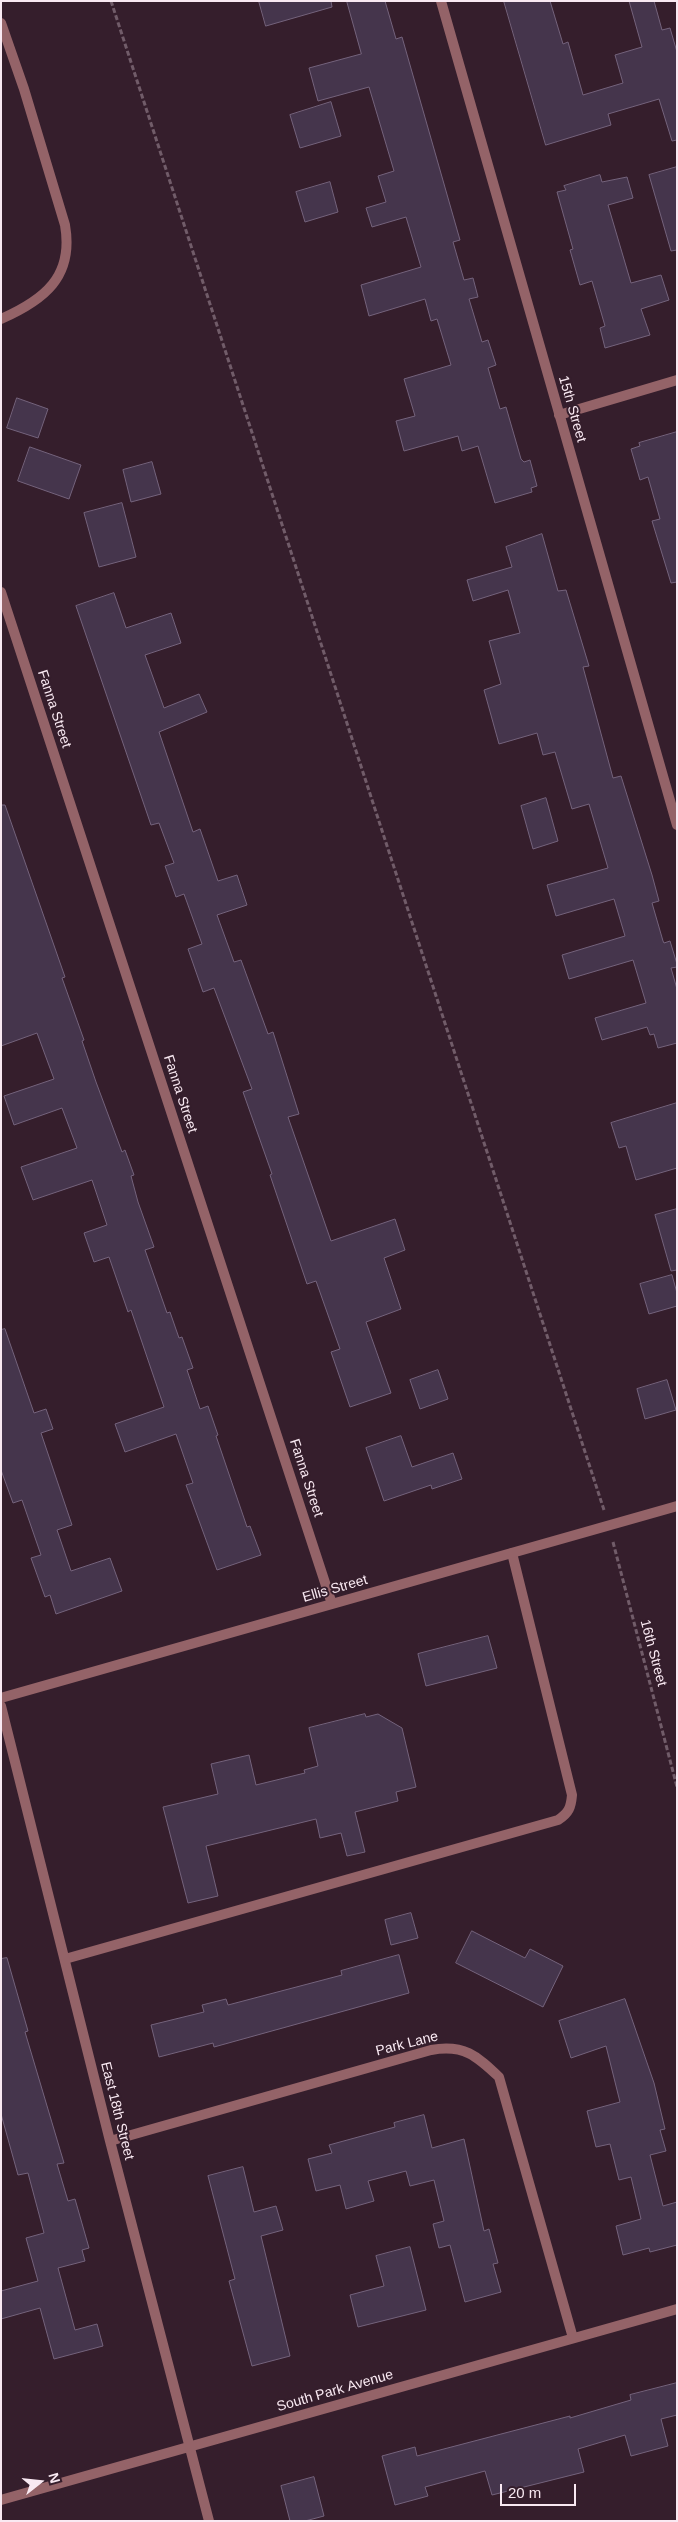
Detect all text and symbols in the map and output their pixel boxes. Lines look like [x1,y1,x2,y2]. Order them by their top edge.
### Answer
street label: 15th Street [554,374,590,444]
street label: Fanna Street [34,668,74,750]
street label: Fanna Street [160,1053,200,1135]
street label: Fanna Street [286,1437,326,1519]
street label: Ellis Street [301,1572,369,1606]
street label: 16th Street [636,1618,670,1688]
street label: Park Lane [374,2028,440,2060]
street label: East 18th Street [97,2060,137,2162]
street label: South Park Avenue [275,2366,395,2416]
north arrow [15,2457,65,2507]
text: N [45,2471,64,2485]
scale bar [503,2474,579,2506]
text: 20 m [508,2484,541,2501]

